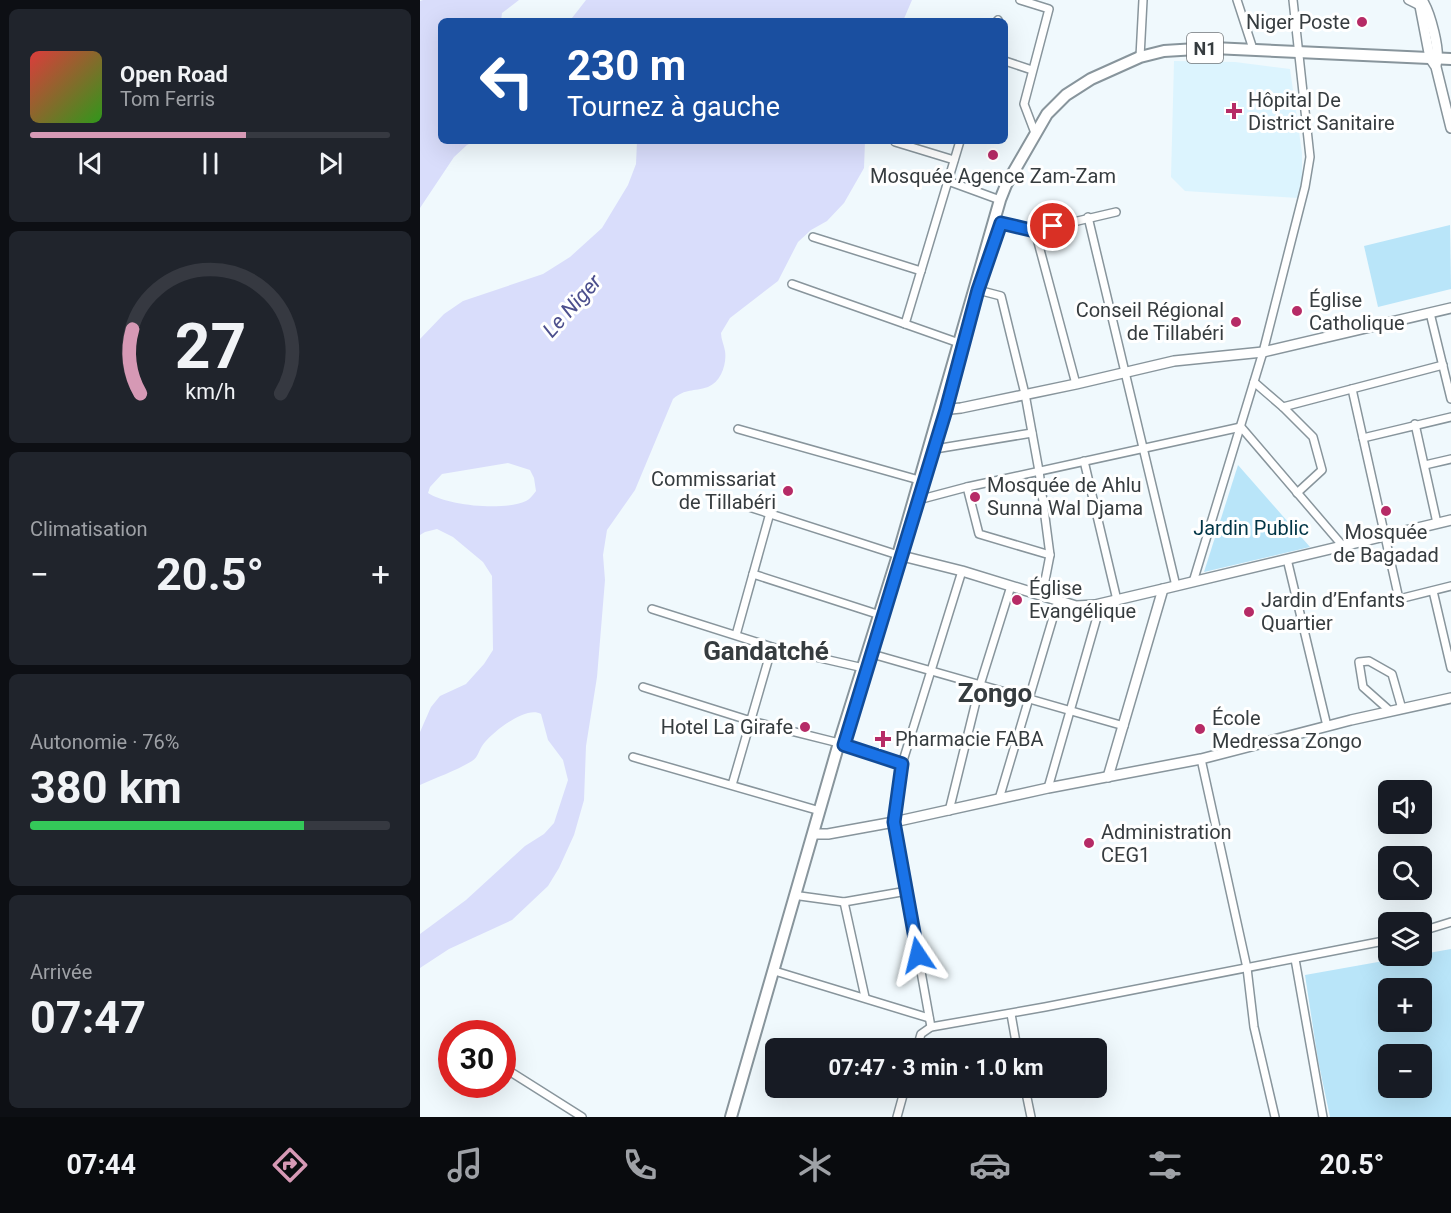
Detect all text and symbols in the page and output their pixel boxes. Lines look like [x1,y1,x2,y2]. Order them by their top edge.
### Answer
place label: Niger Poste [1246,10,1350,34]
marker: Niger Poste [1355,15,1369,29]
road number: N1 [1187,33,1223,63]
text: 230 m [567,41,686,90]
icon: left [468,42,546,120]
text: Open Road [120,62,228,87]
text: Tom Ferris [120,87,215,111]
place label: Hôpital De District Sanitaire [1248,88,1395,135]
text: Tournez à gauche [567,91,780,123]
marker: Hôpital De District Sanitaire [1225,102,1243,120]
icon: previous [74,147,107,180]
icon: pause [194,147,227,180]
icon: next [314,147,347,180]
marker: Mosquée Agence Zam-Zam [986,148,1000,162]
place label: Mosquée Agence Zam-Zam [870,164,1116,188]
pin [1027,200,1078,251]
icon: arrive [1036,209,1069,242]
water label: Le Niger [538,269,607,342]
place label: Église Catholique [1309,288,1405,335]
place label: Conseil Régional de Tillabéri [1076,298,1224,345]
marker: Église Catholique [1290,304,1304,318]
text: 27 [174,310,246,383]
marker: Conseil Régional de Tillabéri [1229,315,1243,329]
text: km/h [185,379,235,404]
place label: Commissariat de Tillabéri [651,467,776,514]
place label: Mosquée de Ahlu Sunna Wal Djama [987,473,1143,520]
marker: Commissariat de Tillabéri [781,484,795,498]
marker: Mosquée de Ahlu Sunna Wal Djama [968,490,982,504]
marker: Mosquée de Bagadad [1379,504,1393,518]
park label: Jardin Public [1193,516,1309,540]
text: Climatisation [30,517,148,541]
place label: Mosquée de Bagadad [1333,520,1439,567]
text: 20.5° [156,548,264,601]
text: − [30,555,49,594]
text: + [371,555,390,594]
place label: Église Evangélique [1029,576,1136,623]
place label: Jardin d’Enfants Quartier [1261,588,1405,635]
marker: Église Evangélique [1010,593,1024,607]
marker: Jardin d’Enfants Quartier [1242,605,1256,619]
district label: Gandatché [703,636,829,666]
district label: Zongo [958,678,1032,708]
place label: École Medressa Zongo [1212,706,1362,753]
place label: Hotel La Girafe [661,715,793,739]
marker: Hotel La Girafe [798,720,812,734]
marker: École Medressa Zongo [1193,722,1207,736]
place label: Pharmacie FABA [895,727,1044,751]
text: Autonomie · 76% [30,730,179,754]
marker: Pharmacie FABA [876,732,890,746]
text: 380 km [30,761,182,814]
map controls [1378,780,1432,1098]
button: sound [1378,780,1432,834]
place label: Administration CEG1 [1101,820,1232,867]
marker: Administration CEG1 [1082,836,1096,850]
button: search [1378,846,1432,900]
button: layers [1378,912,1432,966]
position arrow [886,923,950,987]
text: Arrivée [30,960,92,984]
button: + [1378,978,1432,1032]
text: 07:47 [30,991,146,1044]
speed limit sign: 30 [438,1020,516,1098]
button: − [1378,1044,1432,1098]
text: 07:47 · 3 min · 1.0 km [828,1055,1044,1080]
icon: directions [269,1144,311,1186]
icon: music [444,1144,486,1186]
icon: phone [619,1144,661,1186]
icon: climate [794,1144,836,1186]
icon: car [969,1144,1011,1186]
icon: filters [1144,1144,1186,1186]
text: 07:44 [67,1149,136,1181]
text: 20.5° [1320,1149,1384,1181]

